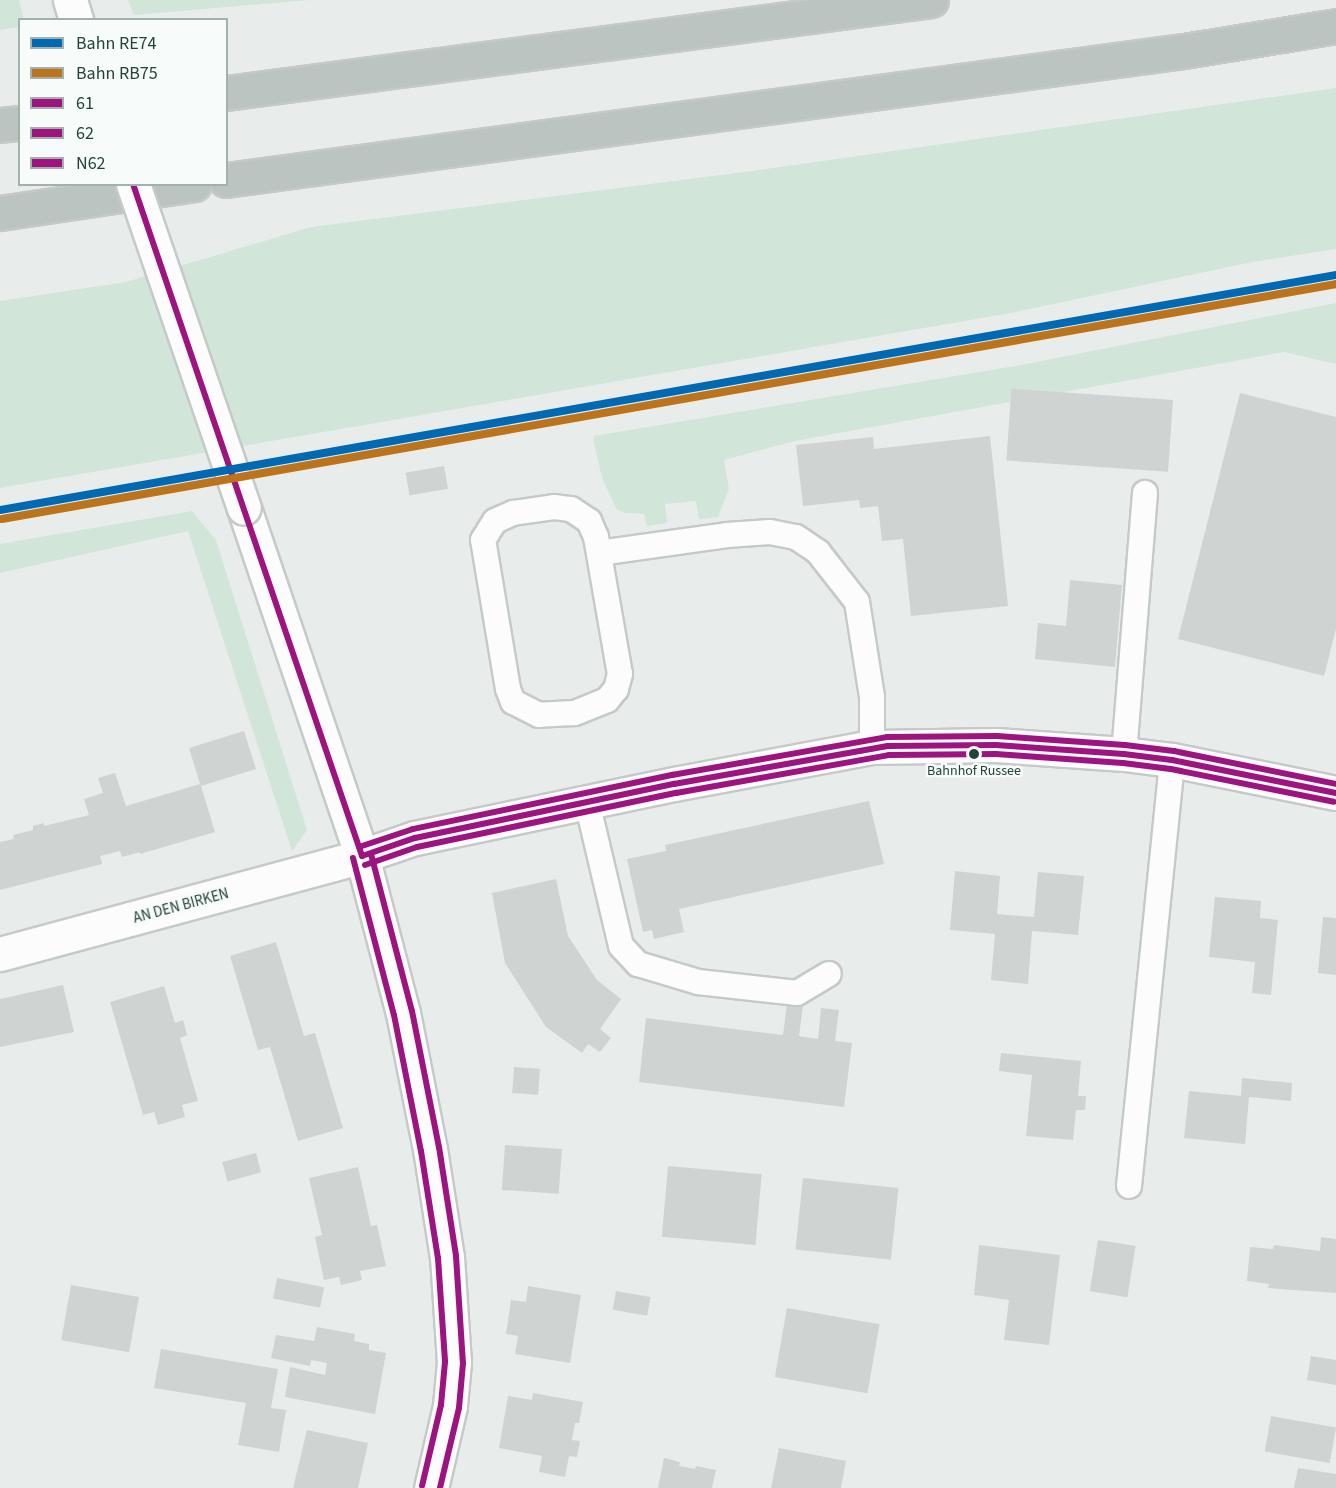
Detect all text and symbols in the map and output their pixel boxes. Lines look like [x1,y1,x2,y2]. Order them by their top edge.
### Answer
legend [18,18,228,186]
text: Bahn RE74 [76,31,157,56]
text: Bahn RB75 [76,61,158,86]
text: 61 [76,91,94,116]
text: 62 [76,121,94,146]
text: N62 [76,151,106,176]
marker: Bahnhof Russee [968,748,980,760]
place label: Bahnhof Russee [927,763,1021,779]
street label: AN DEN BIRKEN [131,885,231,927]

